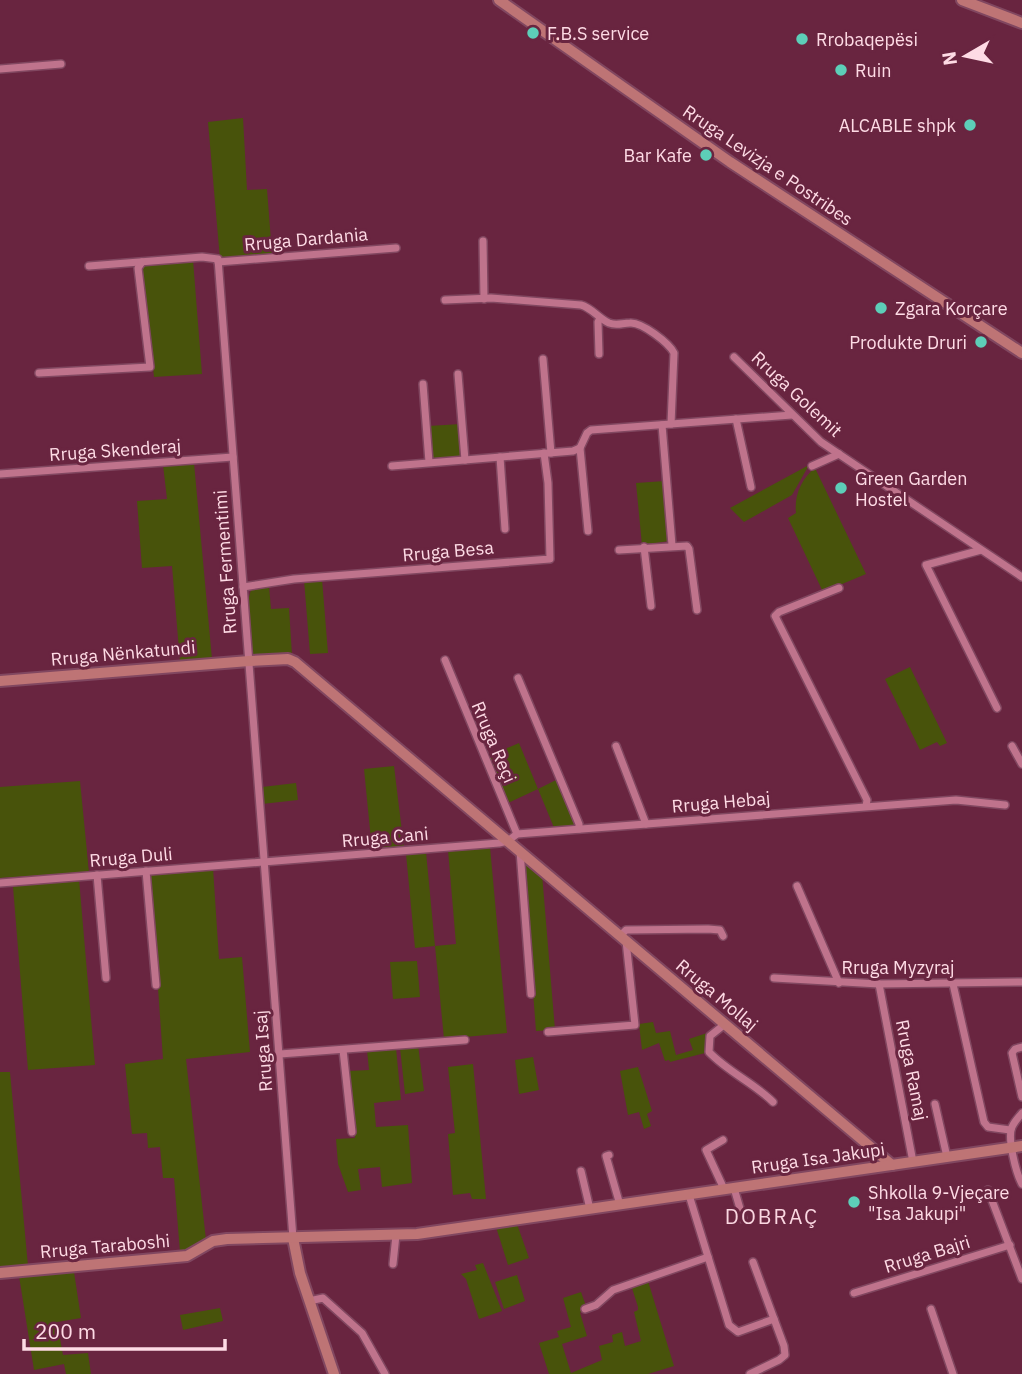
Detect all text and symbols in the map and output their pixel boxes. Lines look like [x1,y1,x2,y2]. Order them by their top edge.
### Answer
north arrow [931,21,1001,91]
place label: F.B.S service [547,22,649,45]
marker: F.B.S service [525,25,541,41]
place label: Rrobaqepësi [816,28,918,51]
marker: Rrobaqepësi [794,31,810,47]
text: N [936,50,962,67]
place label: Ruin [855,59,891,82]
marker: Ruin [833,62,849,78]
street label: Rruga Levizja e Postribes [679,99,857,231]
place label: ALCABLE shpk [839,114,957,137]
marker: ALCABLE shpk [962,117,978,133]
place label: Bar Kafe [623,144,692,167]
marker: Bar Kafe [698,147,714,163]
street label: Rruga Dardania [243,222,369,256]
place label: Zgara Korçare [895,297,1008,320]
marker: Zgara Korçare [873,300,889,316]
place label: Produkte Druri [849,331,967,354]
marker: Produkte Druri [973,334,989,350]
street label: Rruga Golemit [747,346,847,442]
street label: Rruga Skenderaj [48,434,182,466]
place label: Green Garden Hostel [855,467,967,511]
marker: Green Garden Hostel [833,480,849,496]
street label: Rruga Fermentimi [208,489,242,635]
street label: Rruga Besa [401,536,495,566]
street label: Rruga Nënkatundi [50,635,196,671]
street label: Rruga Reçi [467,698,521,786]
street label: Rruga Hebaj [671,786,771,818]
street label: Rruga Cani [341,822,429,852]
street label: Rruga Duli [88,842,174,872]
street label: Rruga Mollaj [671,954,763,1036]
street label: Rruga Myzyraj [841,956,955,979]
street label: Rruga Isaj [249,1009,277,1093]
street label: Rruga Ramaj [891,1018,933,1122]
street label: Rruga Isa Jakupi [750,1137,886,1179]
place label: Shkolla 9-Vjeçare "Isa Jakupi" [868,1181,1010,1225]
marker: Shkolla 9-Vjeçare "Isa Jakupi" [846,1194,862,1210]
district label: DOBRAÇ [725,1202,819,1230]
street label: Rruga Taraboshi [39,1229,171,1263]
street label: Rruga Bajri [881,1230,973,1278]
scale bar [24,1308,226,1352]
text: 200 m [35,1317,96,1345]

